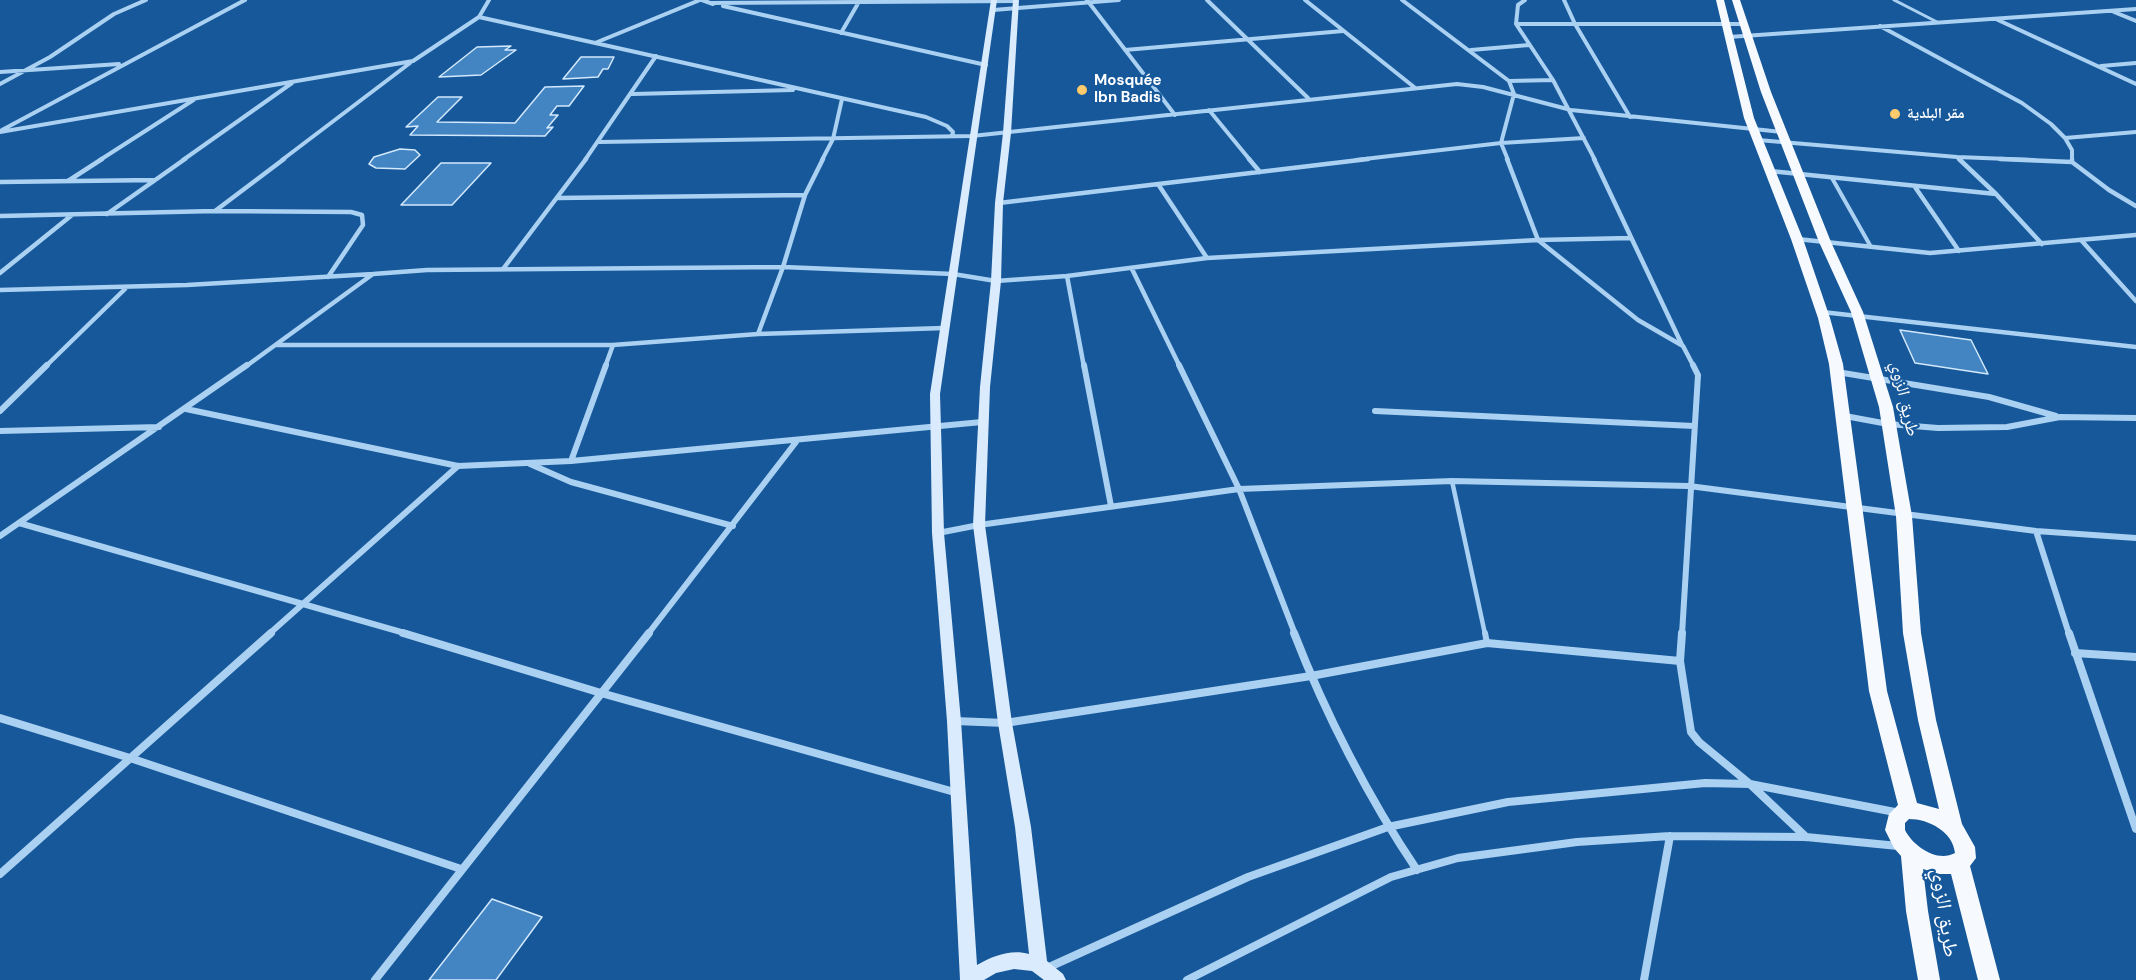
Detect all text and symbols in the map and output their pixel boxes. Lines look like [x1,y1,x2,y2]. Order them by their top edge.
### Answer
place label: Mosquée Ibn Badis [1094,72,1162,107]
marker: Mosquée Ibn Badis [1075,83,1089,97]
place label: مقر البلدية [1907,105,1965,123]
marker: مقر البلدية [1888,107,1902,121]
street label: طريق الزوي [1885,359,1923,439]
street label: طريق الزوي [1925,867,1963,959]

